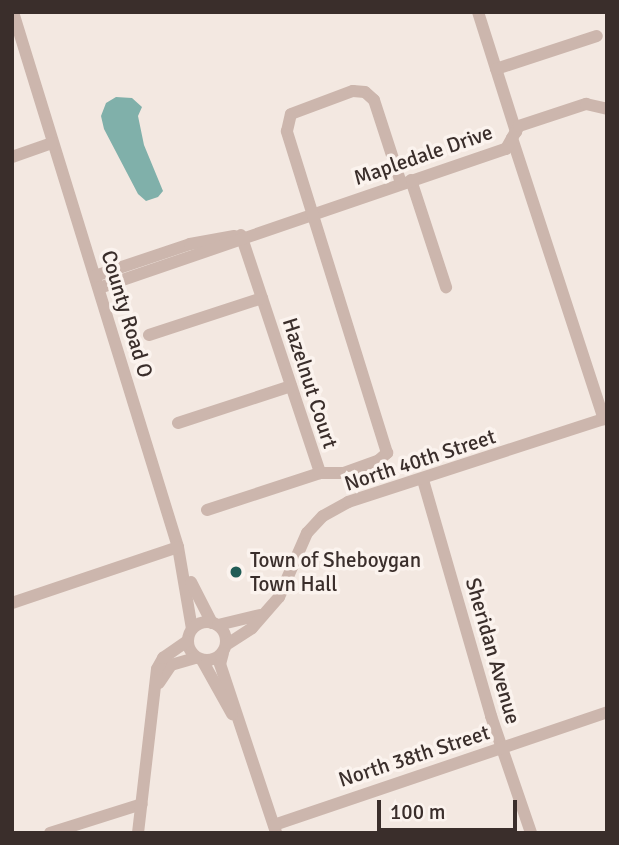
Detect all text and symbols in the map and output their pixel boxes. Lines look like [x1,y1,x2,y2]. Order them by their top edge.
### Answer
street label: Mapledale Drive [350,119,496,191]
street label: County Road O [96,247,158,381]
street label: Hazelnut Court [277,314,343,452]
street label: North 40th Street [341,424,499,496]
place label: Town of Sheboygan Town Hall [250,547,421,597]
marker: Town of Sheboygan Town Hall [228,564,244,580]
street label: Sheridan Avenue [460,575,526,727]
street label: North 38th Street [335,720,493,792]
scale bar [381,786,521,830]
text: 100 m [390,799,445,825]

